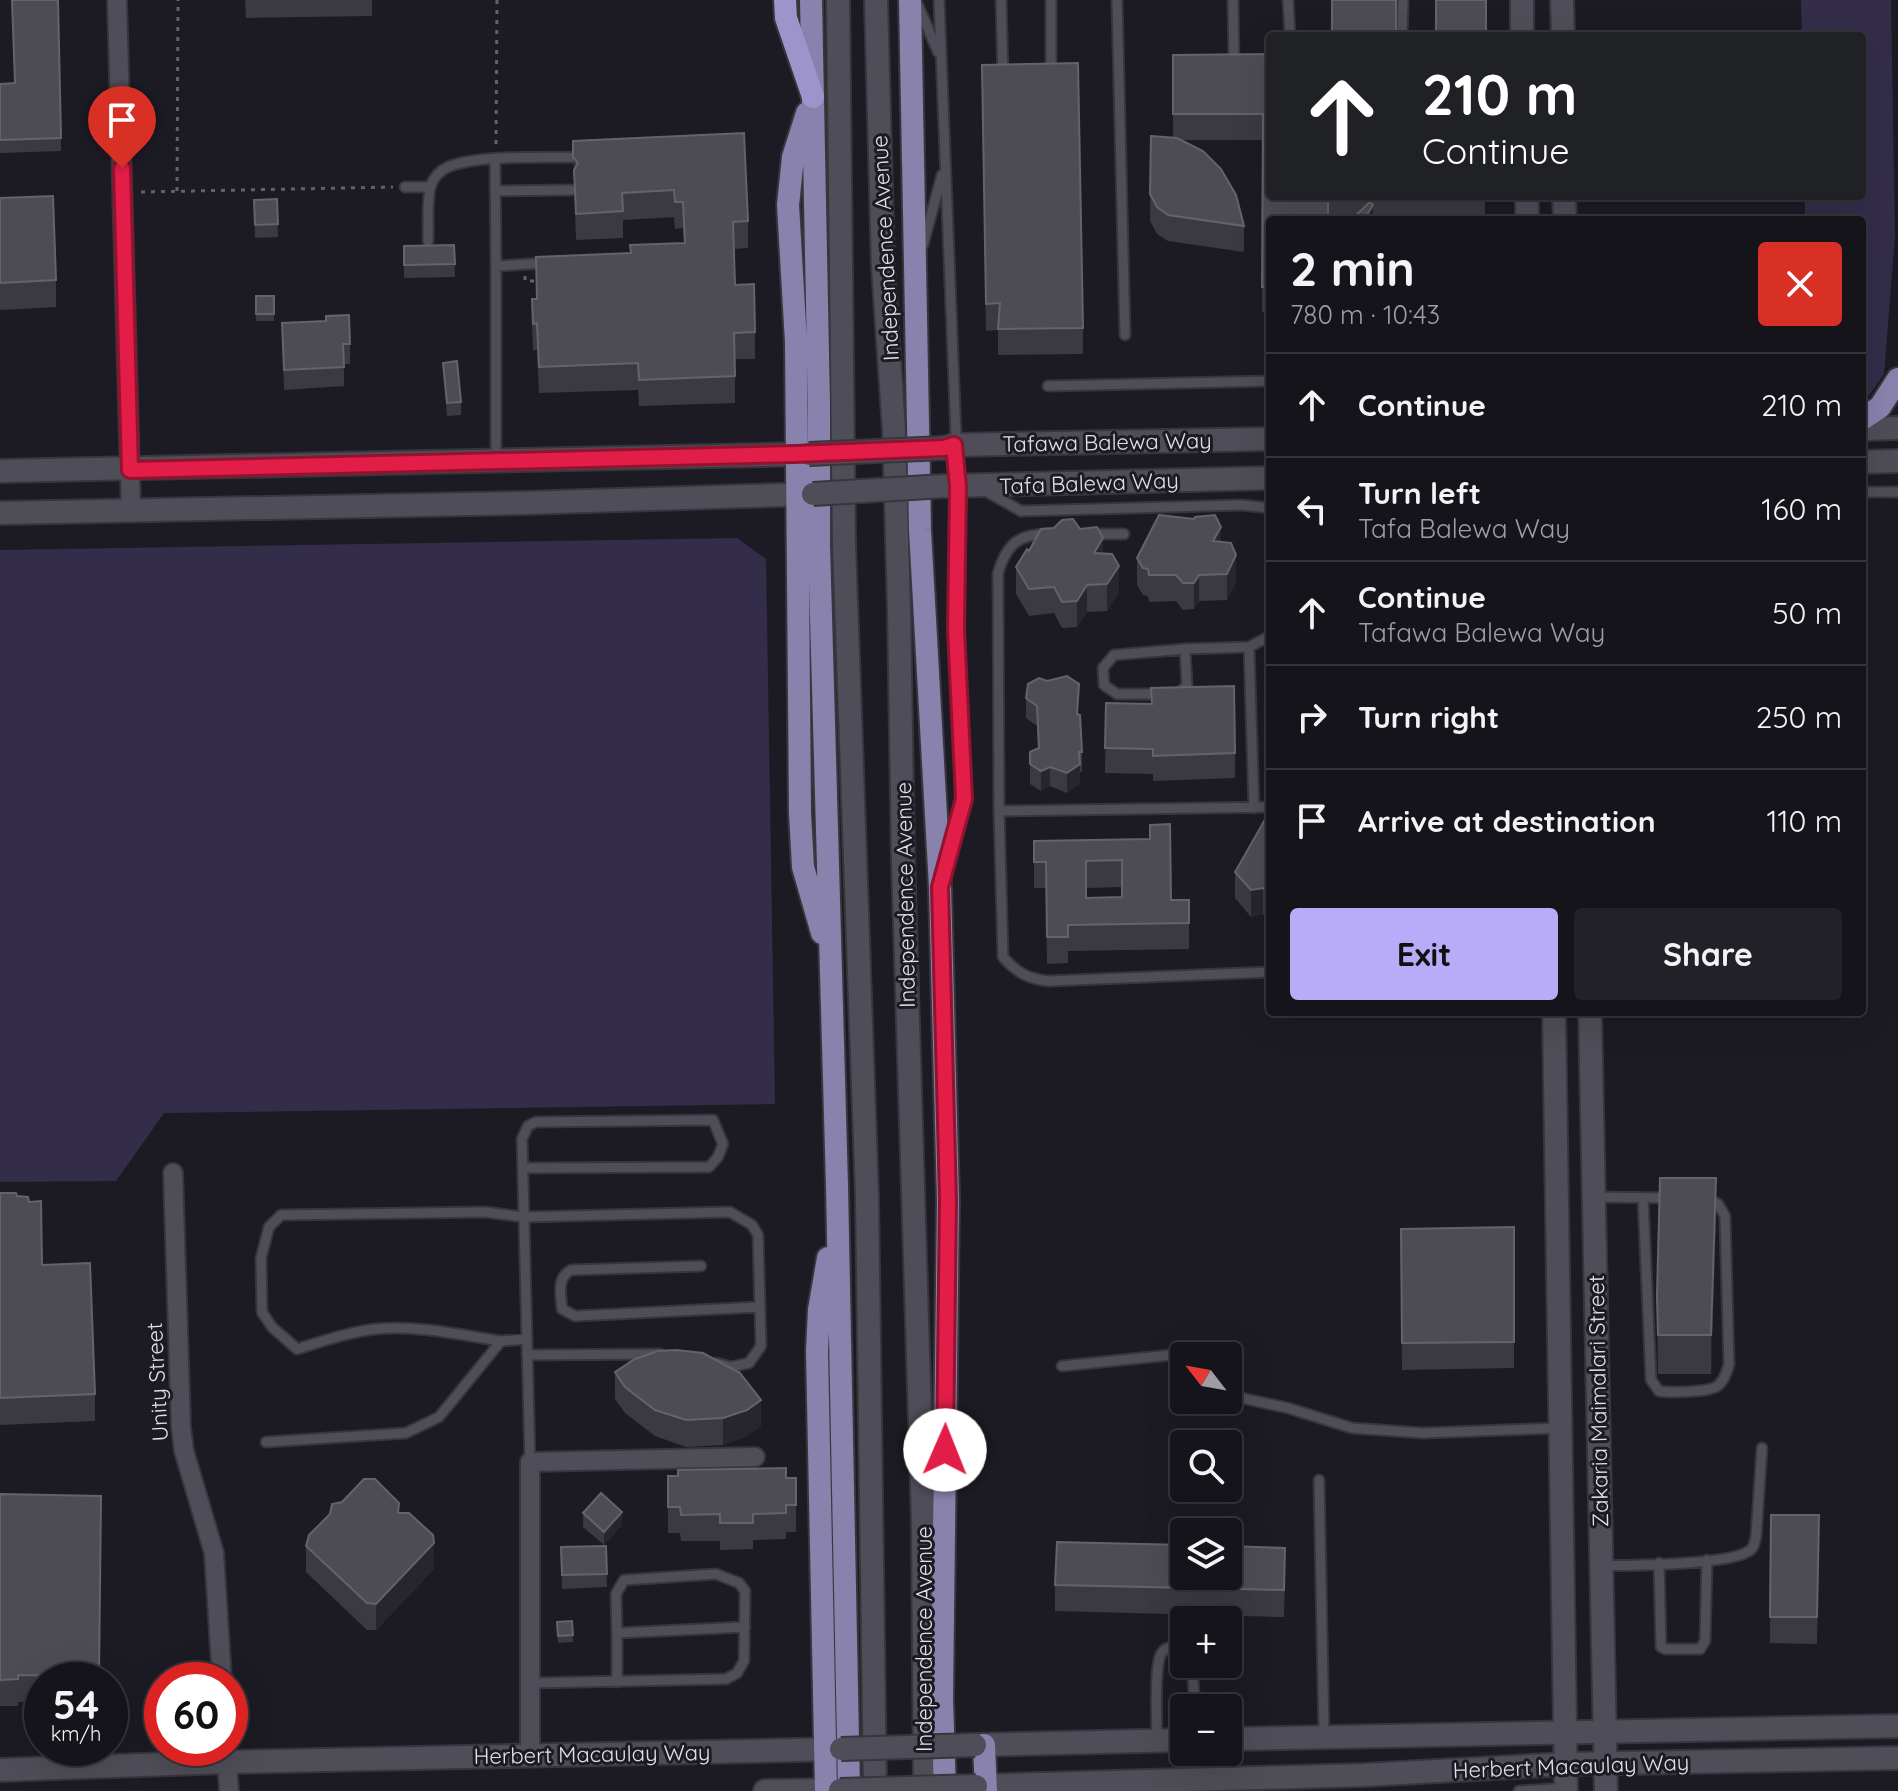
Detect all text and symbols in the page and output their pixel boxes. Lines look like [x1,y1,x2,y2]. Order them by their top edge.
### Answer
text: 210 m [1422,59,1577,129]
icon: ahead [1290,64,1394,168]
pin [88,86,156,168]
icon: arrive [100,98,144,142]
text: Continue [1422,128,1570,173]
street label: Independence Avenue [865,134,905,362]
text: 2 min [1290,238,1415,298]
button: close [1758,242,1842,326]
text: 780 m · 10:43 [1290,298,1440,331]
icon: ahead [1290,383,1334,427]
text: Continue [1358,386,1486,424]
text: 210 m [1761,386,1842,424]
street label: Tafawa Balewa Way [1002,426,1212,458]
street label: Tafa Balewa Way [999,466,1179,500]
text: Turn left [1358,474,1481,512]
icon: left [1290,487,1334,531]
text: 160 m [1761,490,1842,528]
text: Tafa Balewa Way [1358,512,1570,545]
text: Continue [1358,578,1486,616]
icon: ahead [1290,591,1334,635]
text: 50 m [1772,594,1842,632]
text: Tafawa Balewa Way [1358,616,1605,649]
icon: right [1290,695,1334,739]
text: Turn right [1358,698,1499,736]
text: 250 m [1756,698,1842,736]
street label: Independence Avenue [889,782,921,1008]
icon: arrive [1290,799,1334,843]
text: Arrive at destination [1358,802,1656,840]
text: 110 m [1766,802,1842,840]
button: Exit [1290,908,1558,1000]
button: Share [1574,908,1842,1000]
street label: Zakaria Maimalari Street [1582,1275,1614,1527]
street label: Unity Street [140,1322,174,1442]
north arrow [1170,1342,1242,1414]
map controls [1170,1342,1242,1766]
position arrow [903,1408,987,1492]
button: search [1170,1430,1242,1502]
button: layers [1170,1518,1242,1590]
street label: Independence Avenue [910,1526,938,1752]
button: + [1170,1606,1242,1678]
speed limit sign: 60 [144,1662,248,1766]
text: 54 [53,1679,99,1729]
button: − [1170,1694,1242,1766]
text: km/h [51,1721,101,1746]
street label: Herbert Macaulay Way [473,1738,711,1770]
street label: Herbert Macaulay Way [1452,1748,1690,1784]

